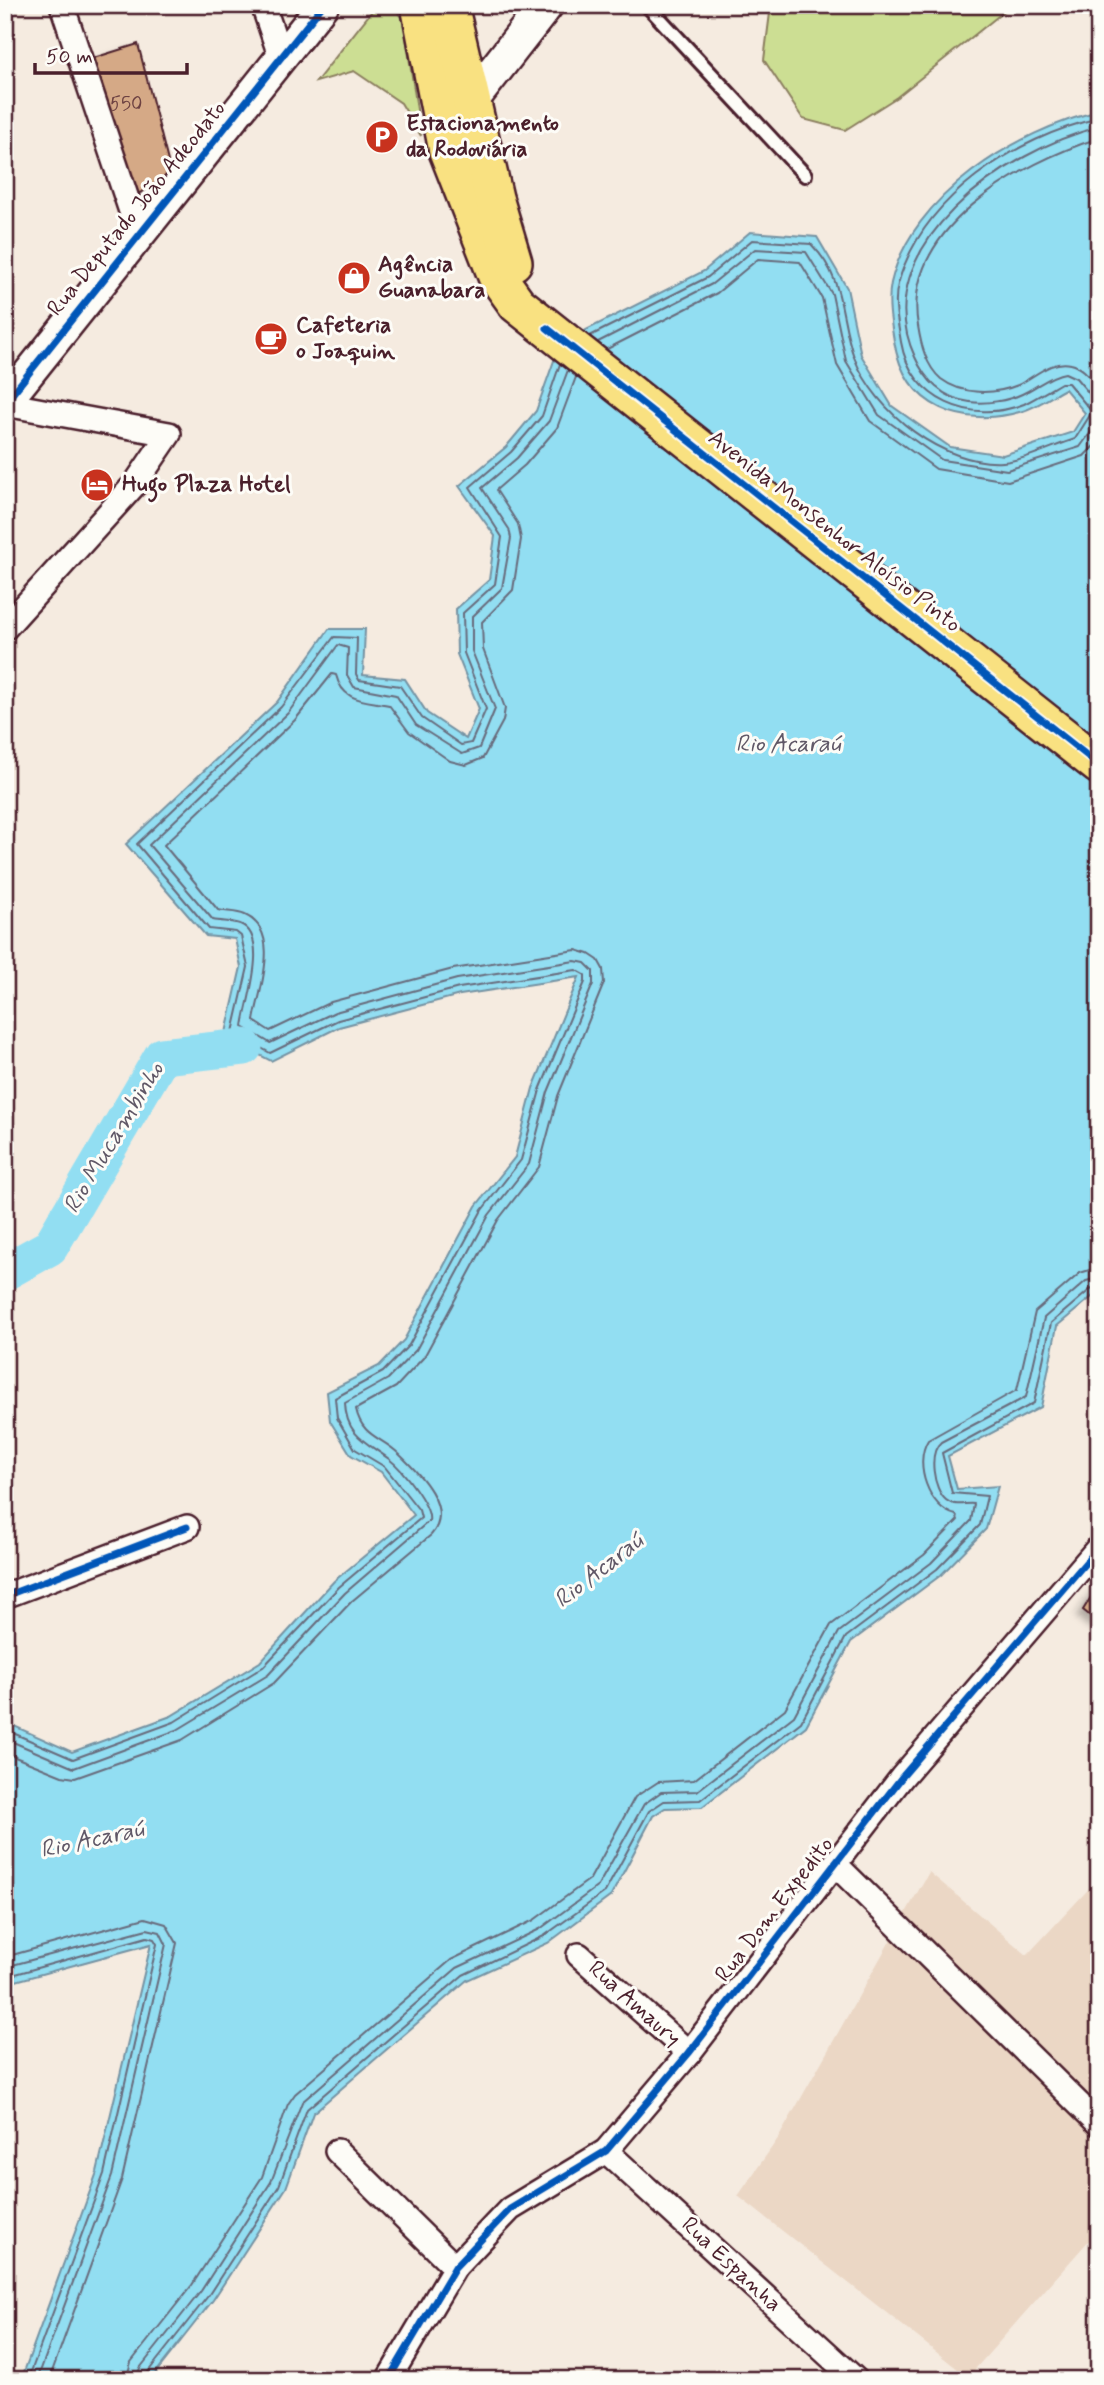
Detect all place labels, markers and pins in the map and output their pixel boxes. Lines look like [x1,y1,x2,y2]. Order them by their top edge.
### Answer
place label: Estacionamento da Rodoviária [406,109,559,165]
parking icon: Estacionamento da Rodoviária [363,118,401,156]
place label: Agência Guanabara [378,250,485,306]
shop icon: Agência Guanabara [335,259,373,297]
place label: Cafeteria o Joaquin [296,311,396,367]
cafe icon: Cafeteria o Joaquin [252,320,290,358]
hotel icon: Hugo Plaza Hotel [78,466,116,504]
place label: Hugo Plaza Hotel [122,470,291,503]

